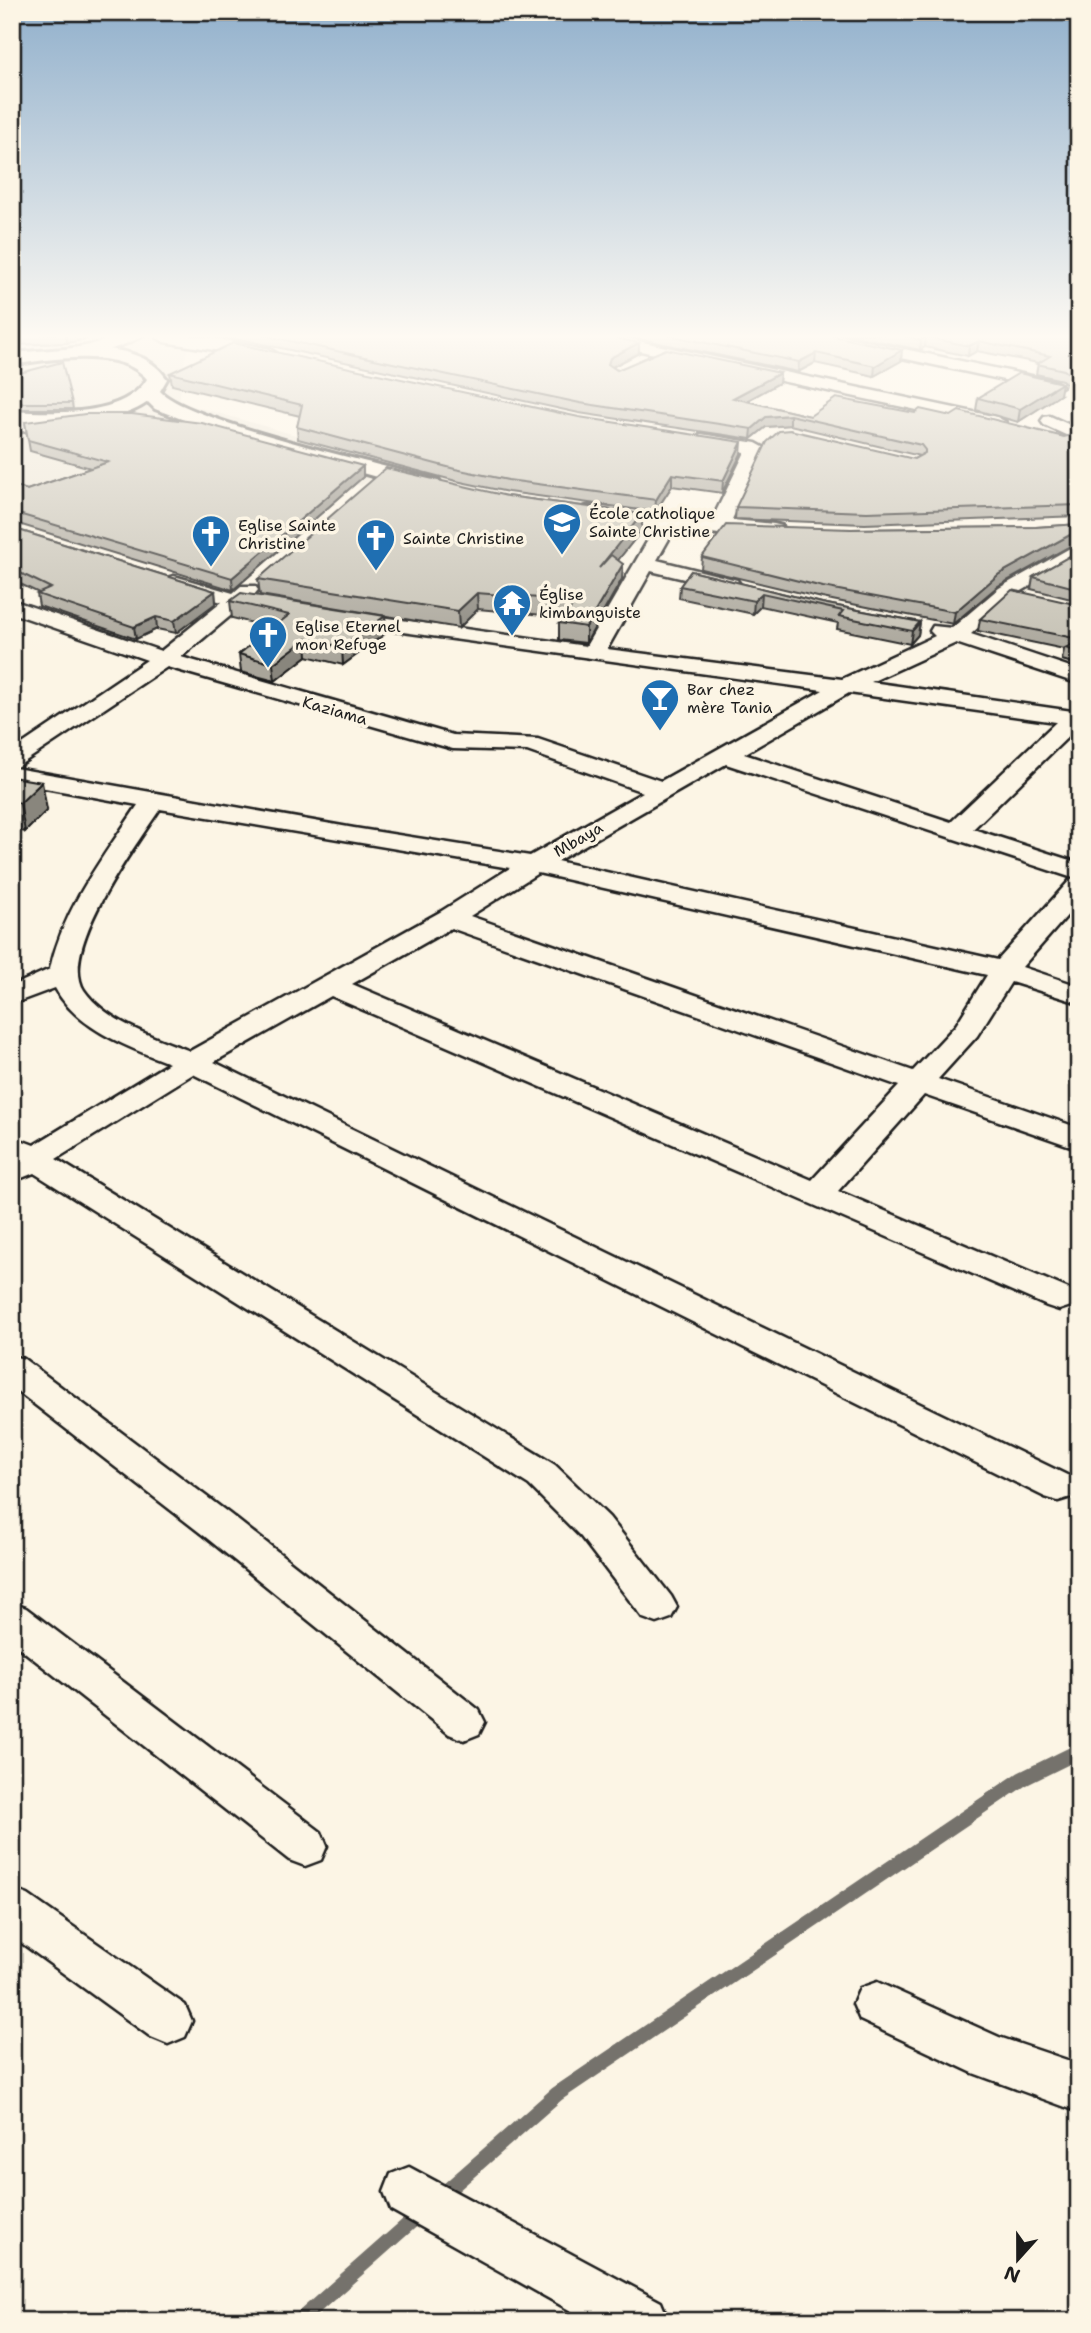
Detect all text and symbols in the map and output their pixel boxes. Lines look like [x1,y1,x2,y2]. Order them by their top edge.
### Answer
school or university icon: École catholique Sainte Christine [541,501,583,556]
place label: École catholique Sainte Christine [589,503,715,542]
church icon: Eglise Sainte Christine [190,513,232,568]
place label: Eglise Sainte Christine [238,515,336,554]
church icon: Sainte Christine [355,517,397,572]
place label: Sainte Christine [403,528,524,549]
temple icon: Église kimbanguiste [491,582,533,637]
place label: Église kimbanguiste [539,584,641,623]
church icon: Eglise Eternel mon Refuge [247,614,289,669]
place label: Eglise Eternel mon Refuge [295,616,401,655]
bar icon: Bar chez mère Tania [639,677,681,732]
place label: Bar chez mère Tania [687,679,772,718]
street label: Kaziama [300,691,370,730]
street label: Mbaya [550,817,607,862]
north arrow [982,2224,1052,2294]
text: N [1001,2260,1024,2289]

